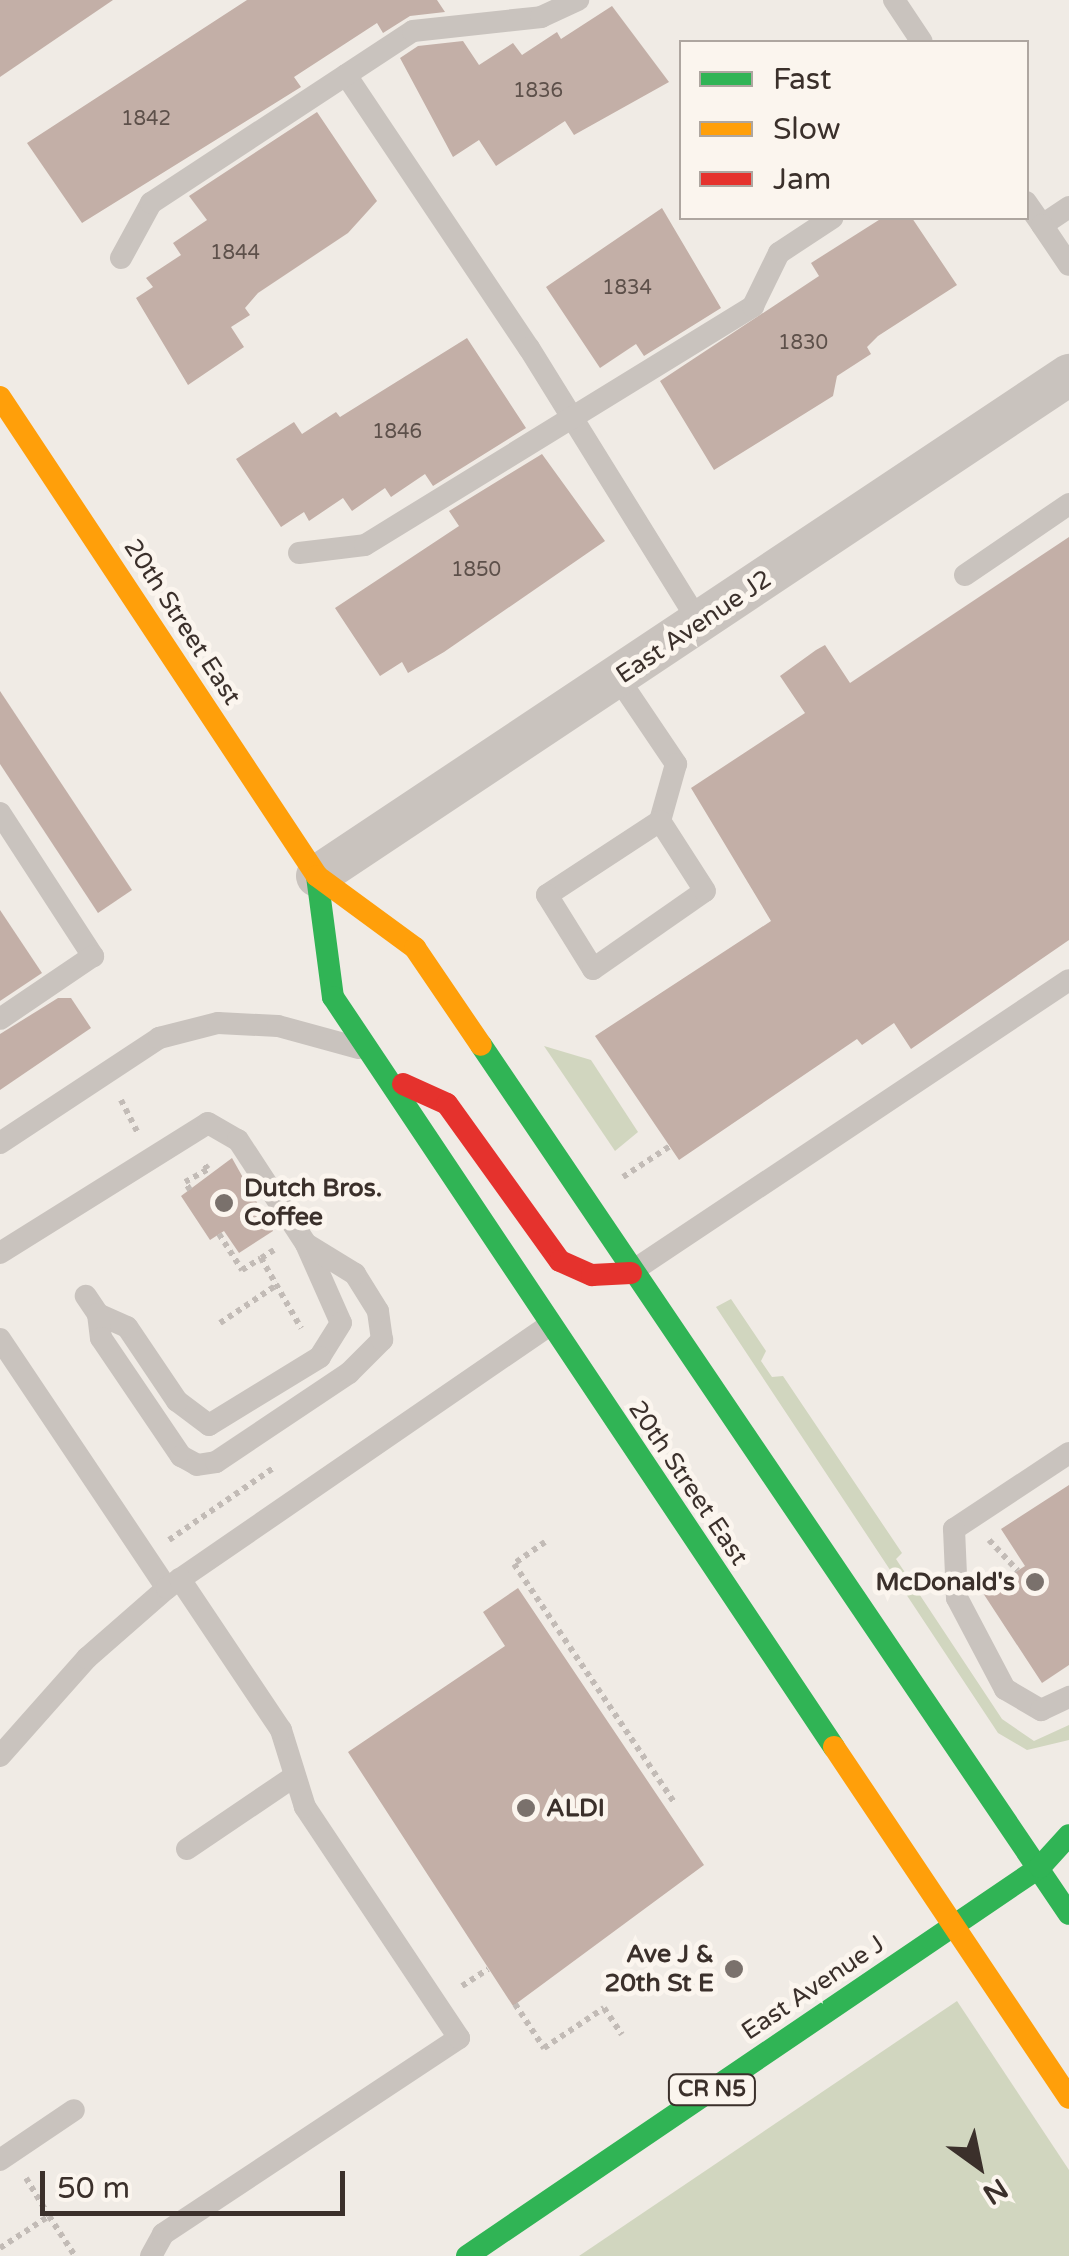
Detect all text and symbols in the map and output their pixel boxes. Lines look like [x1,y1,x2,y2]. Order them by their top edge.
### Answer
legend [679,40,1029,220]
text: Fast [773,61,832,98]
house number: 1836 [513,79,563,103]
house number: 1842 [121,107,171,131]
text: Slow [773,111,841,148]
text: Jam [773,161,831,198]
house number: 1844 [210,241,260,265]
house number: 1834 [602,276,652,300]
house number: 1830 [778,331,828,355]
house number: 1846 [372,420,422,444]
street label: 20th Street East [117,533,247,711]
house number: 1850 [451,558,501,582]
street label: East Avenue J2 [611,564,777,690]
place label: Dutch Bros. Coffee [244,1174,382,1233]
marker: Dutch Bros. Coffee [213,1192,235,1214]
street label: 20th Street East [622,1395,754,1571]
place label: McDonald's [876,1567,1015,1597]
marker: McDonald's [1024,1571,1046,1593]
place label: ALDI [546,1793,605,1823]
marker: ALDI [515,1797,537,1819]
street label: East Avenue J [736,1929,890,2047]
place label: Ave J & 20th St E [604,1940,714,1999]
marker: Ave J & 20th St E [723,1958,745,1980]
road number: CR N5 [667,2073,757,2107]
north arrow [929,2116,1029,2216]
scale bar [45,2151,350,2213]
text: 50 m [57,2170,130,2207]
text: N [977,2171,1014,2212]

